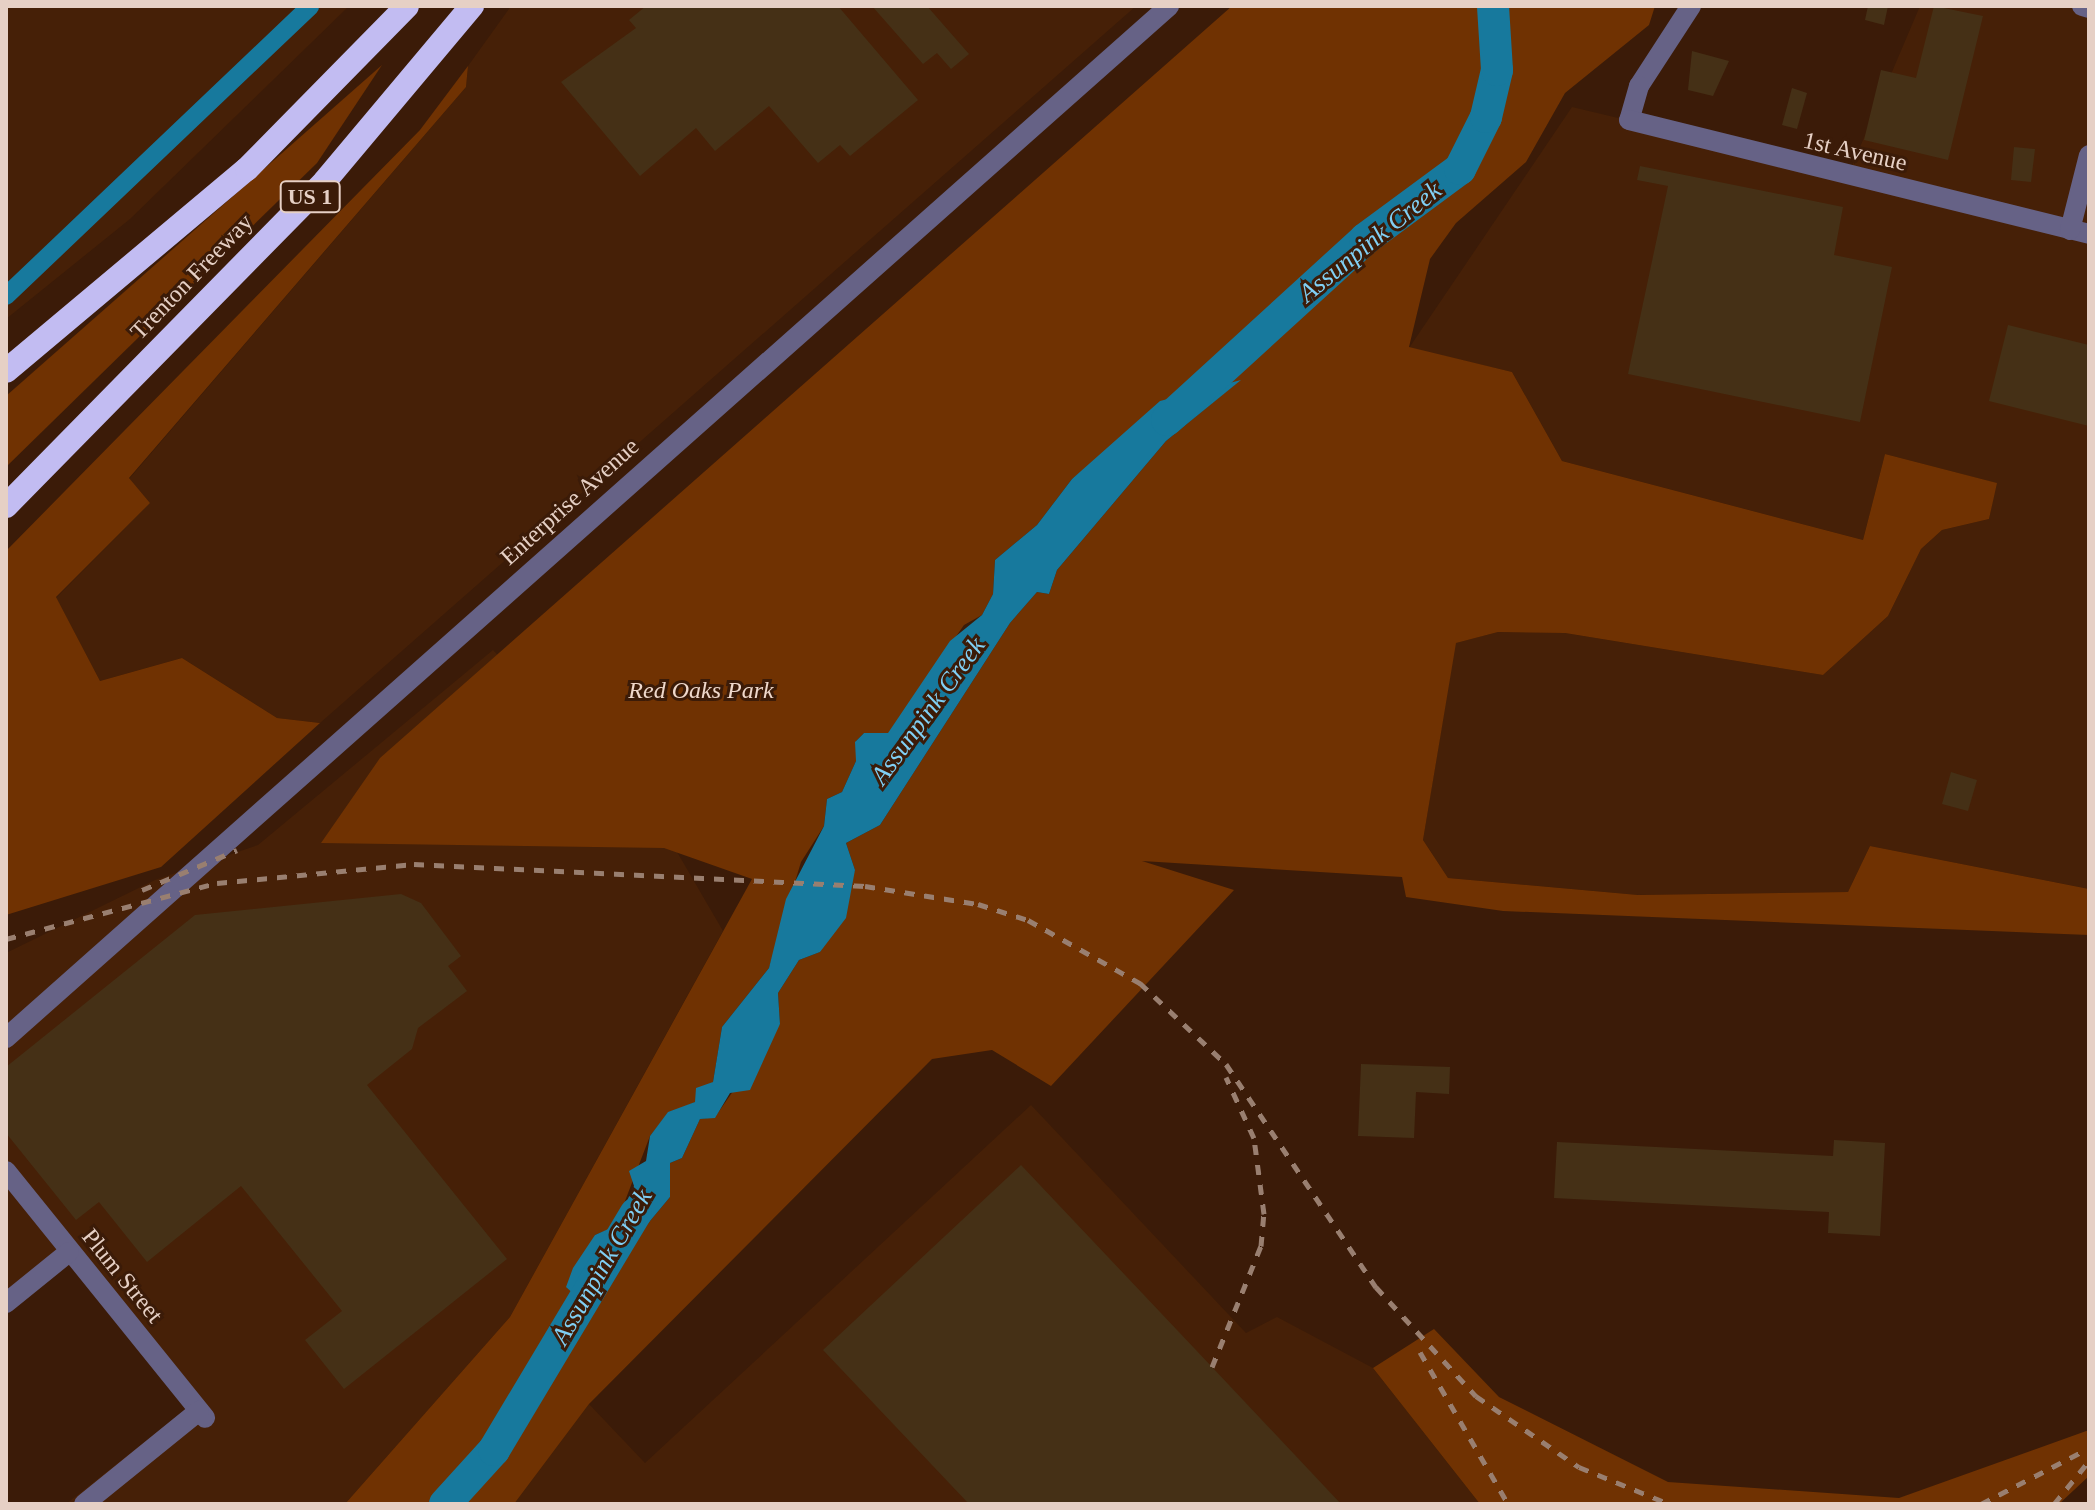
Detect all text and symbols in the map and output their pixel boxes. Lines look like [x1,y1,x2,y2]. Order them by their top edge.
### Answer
street label: 1st Avenue [1800,126,1910,178]
water label: Assunpink Creek [1292,175,1448,309]
road number: US 1 [278,179,342,215]
street label: Trenton Freeway [125,208,259,346]
street label: Enterprise Avenue [494,432,646,572]
water label: Assunpink Creek [864,631,992,791]
park label: Red Oaks Park [628,677,774,705]
water label: Assunpink Creek [545,1184,659,1350]
street label: Plum Street [75,1223,169,1329]

